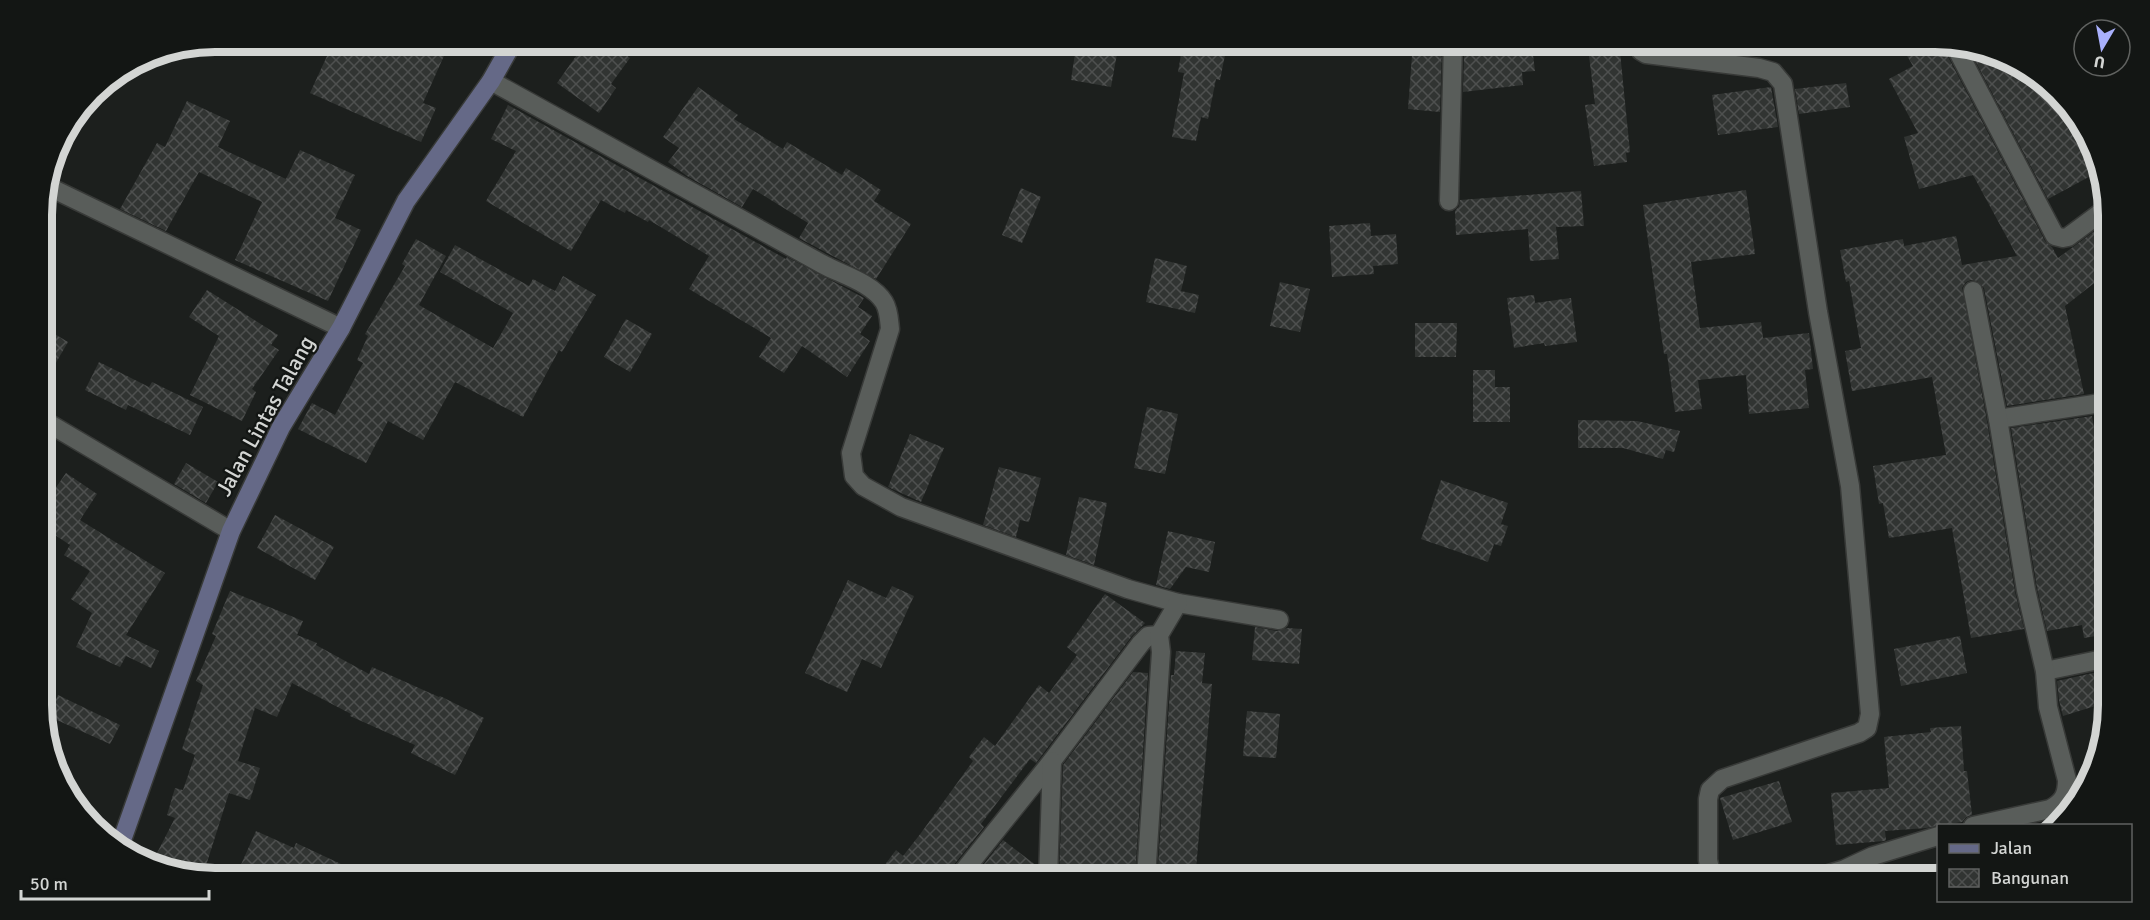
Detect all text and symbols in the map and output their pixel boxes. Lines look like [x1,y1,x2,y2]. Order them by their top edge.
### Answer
north arrow [2072,18,2132,78]
text: U [2093,51,2107,73]
street label: Jalan Lintas Talang [210,331,320,501]
legend [1937,824,2132,902]
text: Jalan [1991,837,2032,859]
scale bar [21,863,208,901]
text: Bangunan [1991,867,2069,889]
text: 50 m [30,873,68,895]

